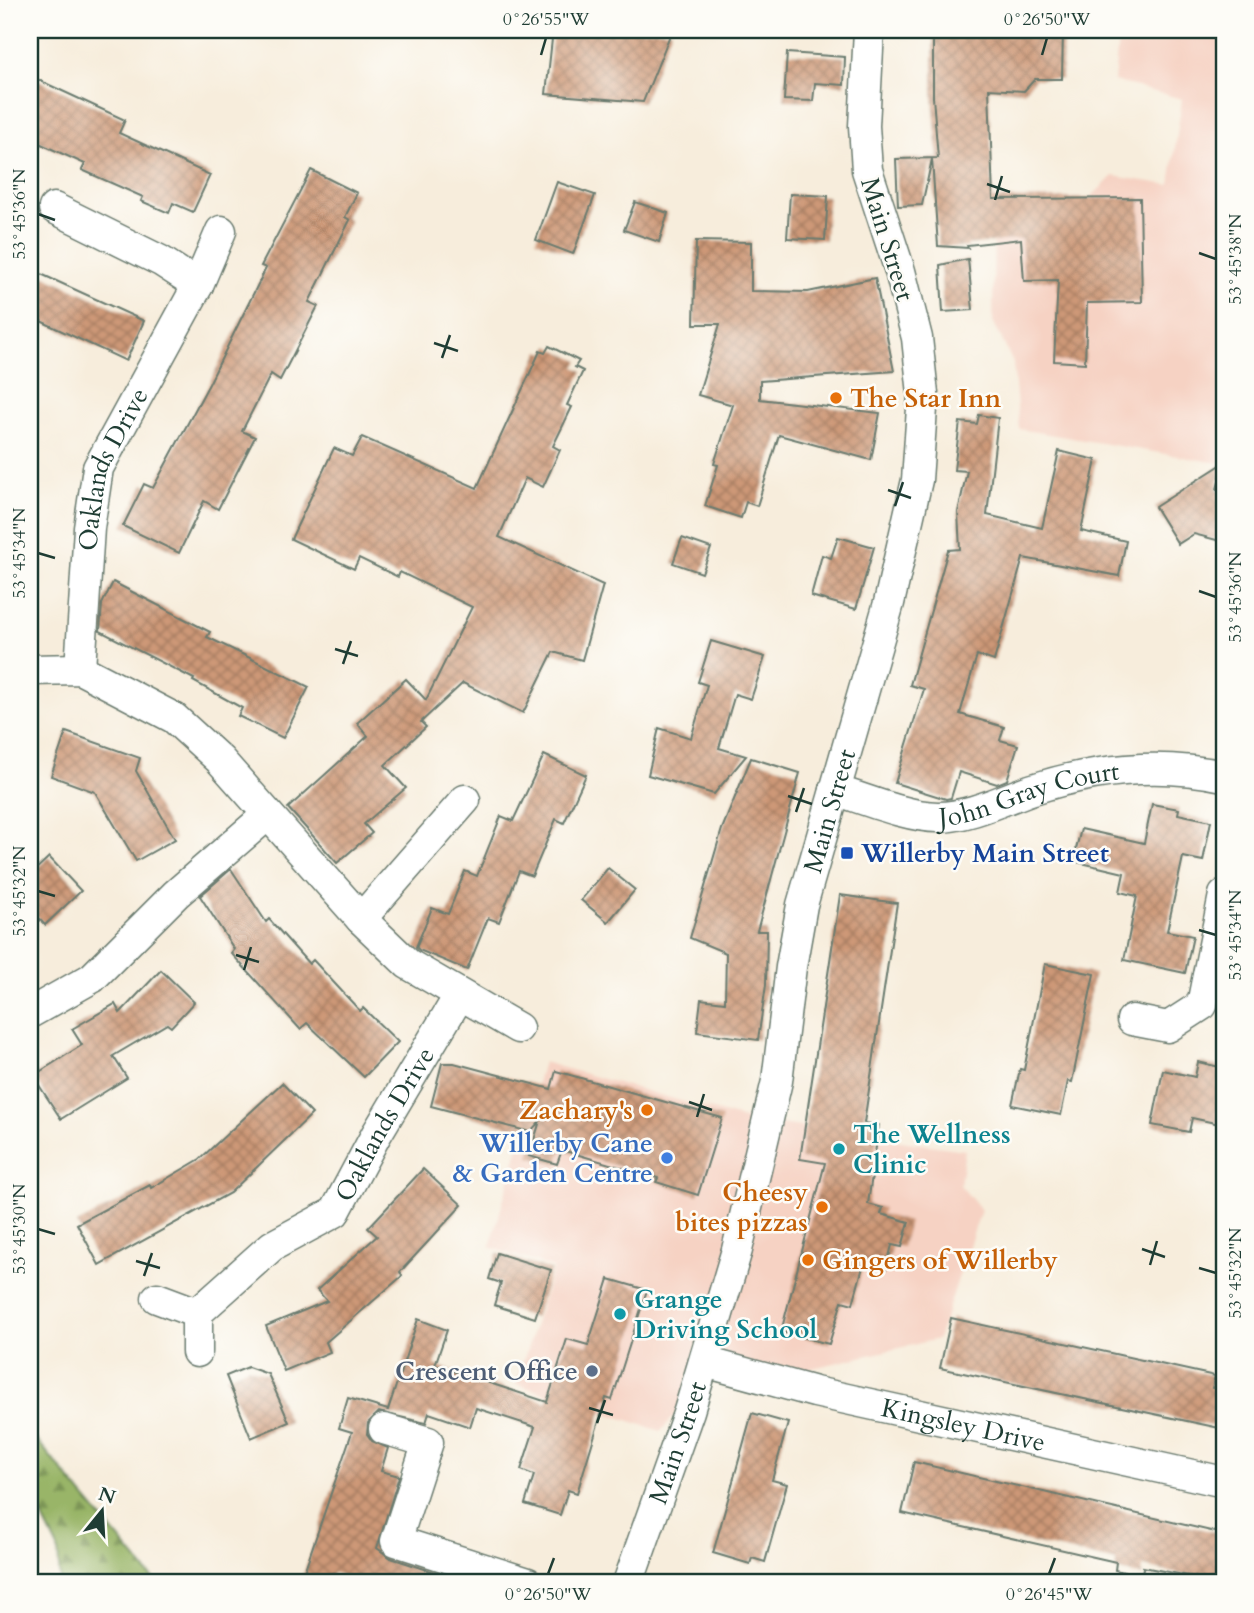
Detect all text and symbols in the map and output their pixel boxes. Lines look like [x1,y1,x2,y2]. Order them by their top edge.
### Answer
text: 0°26'55"W [503,7,589,32]
text: 0°26'50"W [1004,7,1090,32]
text: 53°45'36"N [7,168,32,260]
street label: Main Street [852,173,923,305]
text: 53°45'38"N [1223,213,1248,305]
street label: Oaklands Drive [71,381,157,552]
place label: The Star Inn [850,381,1002,416]
marker: The Star Inn [828,390,844,406]
text: 53°45'34"N [7,507,32,599]
text: 53°45'36"N [1223,551,1248,643]
street label: Main Street [795,745,864,877]
street label: John Gray Court [934,754,1121,835]
place label: Willerby Main Street [860,836,1109,871]
text: 53°45'32"N [7,845,32,937]
marker: Willerby Main Street [839,845,855,861]
text: 53°45'34"N [1223,889,1248,981]
street label: Oaklands Drive [327,1040,443,1208]
place label: Zachary's [519,1093,633,1128]
marker: Zachary's [639,1102,655,1118]
place label: The Wellness Clinic [853,1117,1011,1182]
place label: Willerby Cane & Garden Centre [453,1126,653,1191]
marker: The Wellness Clinic [831,1141,847,1157]
marker: Willerby Cane & Garden Centre [659,1150,675,1166]
place label: Cheesy bites pizzas [675,1175,808,1240]
text: 53°45'30"N [7,1183,32,1275]
marker: Cheesy bites pizzas [814,1199,830,1215]
text: 53°45'32"N [1223,1227,1248,1319]
place label: Gingers of Willerby [822,1243,1058,1278]
marker: Gingers of Willerby [800,1252,816,1268]
place label: Grange Driving School [634,1282,817,1347]
marker: Grange Driving School [612,1306,628,1322]
place label: Crescent Office [395,1354,578,1389]
marker: Crescent Office [584,1363,600,1379]
street label: Main Street [640,1377,715,1509]
street label: Kingsley Drive [878,1390,1049,1460]
north arrow [66,1476,136,1546]
text: N [95,1481,119,1511]
text: 0°26'50"W [505,1582,591,1607]
text: 0°26'45"W [1006,1582,1092,1607]

